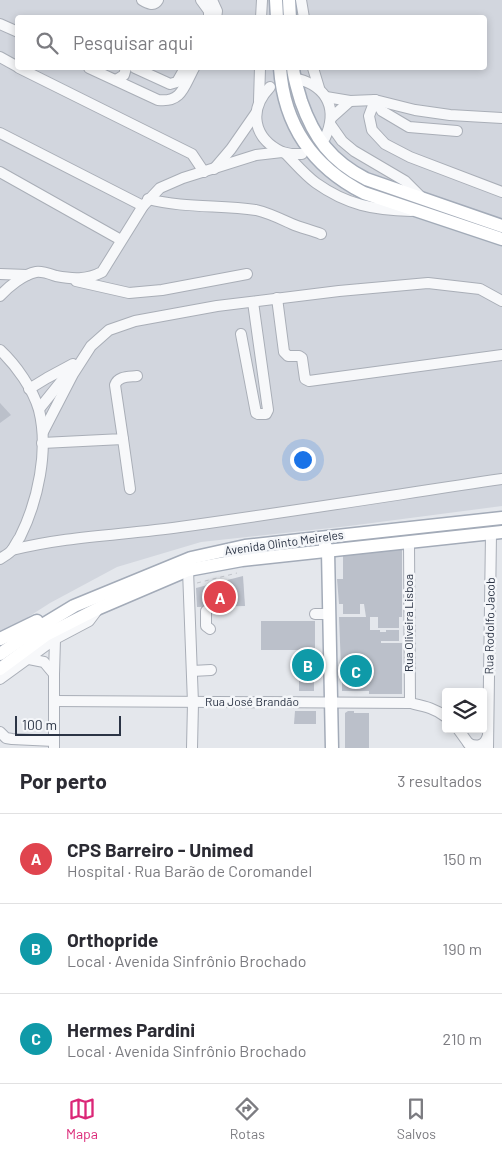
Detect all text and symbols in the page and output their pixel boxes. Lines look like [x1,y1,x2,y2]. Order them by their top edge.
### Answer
search box [15,15,487,70]
icon: search [33,29,61,57]
text: Pesquisar aqui [73,31,193,54]
your location [290,447,316,473]
street label: Avenida Olinto Meireles [224,527,344,557]
street label: Rua Oliveira Lisboa [401,574,415,672]
street label: Rua Rodolfo Jacob [481,577,497,675]
pin: A [204,578,236,616]
pin: B [292,646,324,684]
pin: C [340,652,372,690]
map controls [442,688,487,733]
button: layers [442,688,487,733]
street label: Rua José Brandão [205,694,299,708]
scale bar [15,713,121,736]
text: 100 m [22,716,57,733]
text: Por perto [20,768,107,793]
text: 3 resultados [397,771,482,790]
text: CPS Barreiro - Unimed [67,838,253,861]
text: A [31,849,41,868]
text: 150 m [443,849,482,868]
text: Hospital · Rua Barão de Coromandel [67,861,312,880]
text: Orthopride [67,928,158,951]
text: B [31,939,41,958]
text: 190 m [443,939,482,958]
text: Local · Avenida Sinfrônio Brochado [67,951,306,970]
text: Hermes Pardini [67,1018,195,1041]
text: C [31,1029,41,1048]
text: 210 m [443,1029,482,1048]
text: Local · Avenida Sinfrônio Brochado [67,1041,306,1060]
tab: Mapa [66,1095,98,1142]
tab: Rotas [230,1095,265,1142]
tab: Salvos [397,1095,436,1142]

